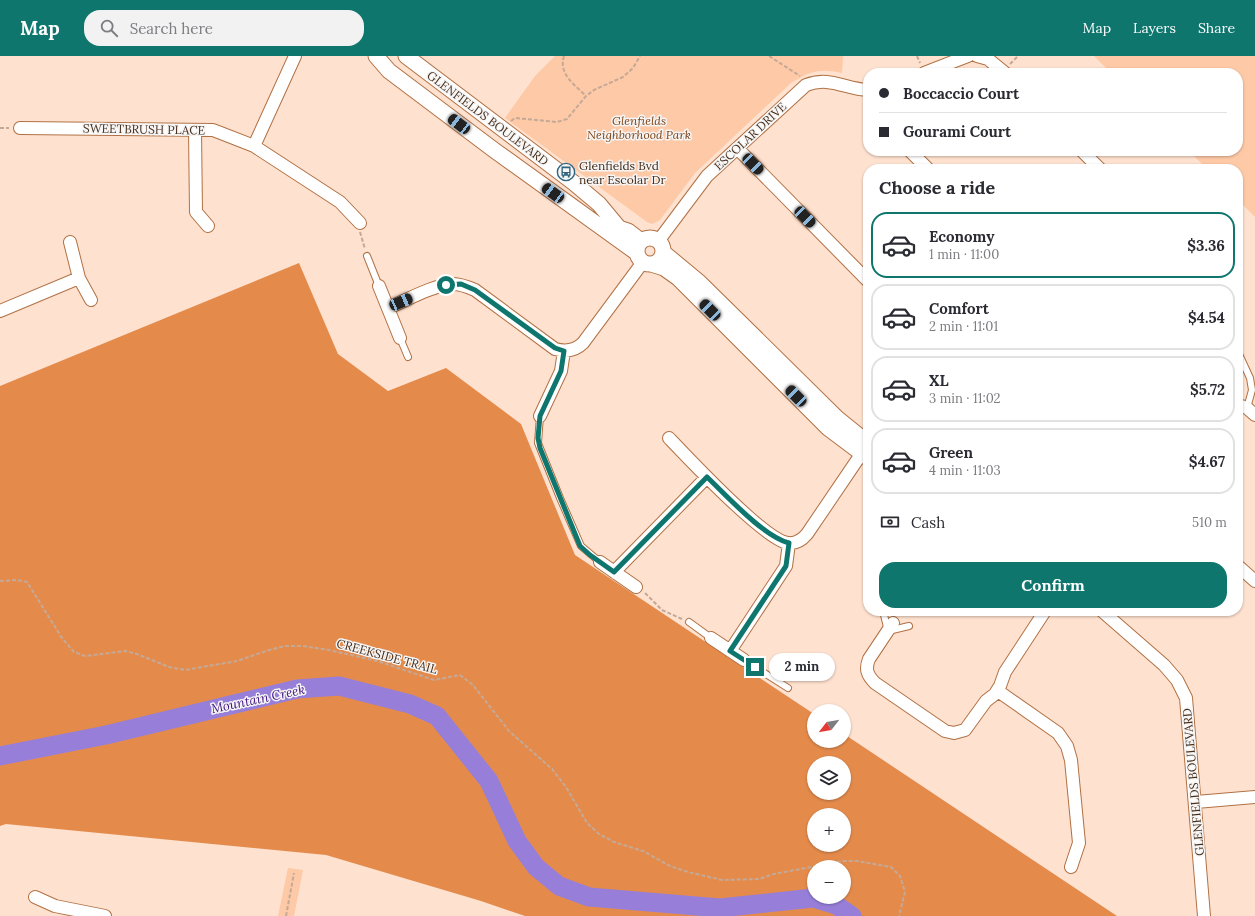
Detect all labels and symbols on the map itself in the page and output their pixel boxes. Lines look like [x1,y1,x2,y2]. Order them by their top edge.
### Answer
street label: GLENFIELDS BOULEVARD [424,67,552,169]
street label: ESCOLAR DRIVE [711,99,789,173]
car [446,112,472,136]
park label: Glenfields Neighborhood Park [587,113,691,142]
street label: SWEETBRUSH PLACE [83,120,205,138]
car [740,151,766,177]
place label: Glenfields Bvd near Escolar Dr [579,158,666,187]
bus stop icon: Glenfields Bvd near Escolar Dr [556,162,576,182]
car [540,181,566,205]
car [792,204,818,230]
route start [437,276,455,294]
car [388,292,414,312]
car [697,297,723,323]
car [783,383,809,409]
street label: CREEKSIDE TRAIL [335,635,439,677]
callout: 2 min [769,653,835,681]
route end [746,658,764,676]
water label: Mountain Creek [209,681,307,717]
north arrow [807,704,851,748]
street label: GLENFIELDS BOULEVARD [1179,707,1207,856]

